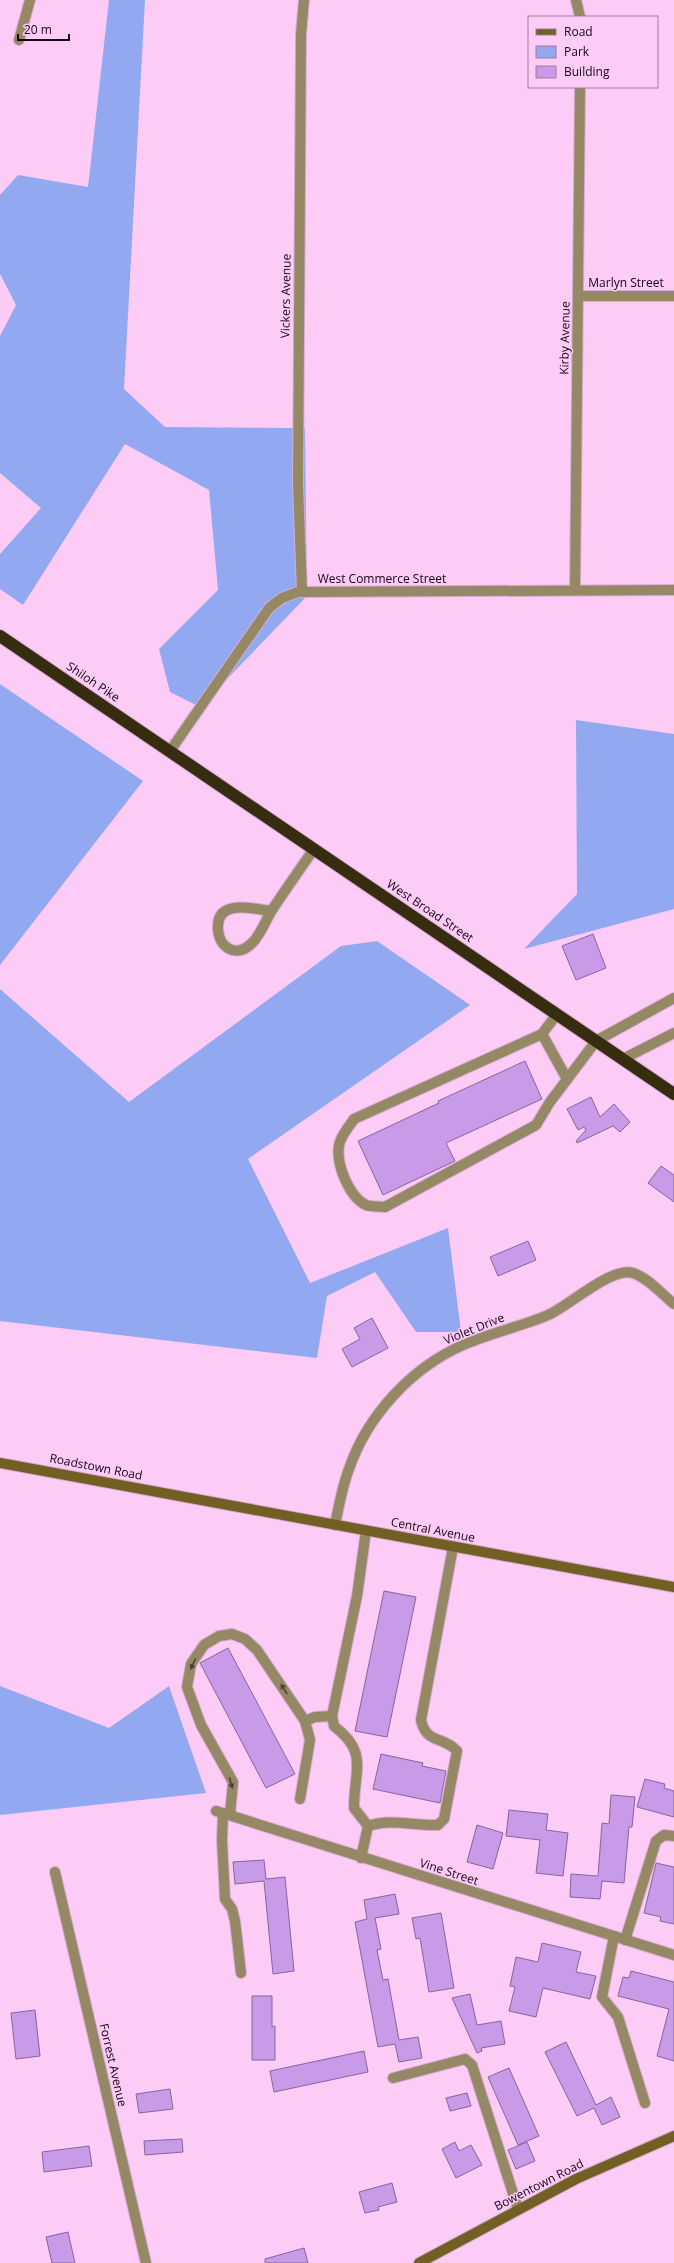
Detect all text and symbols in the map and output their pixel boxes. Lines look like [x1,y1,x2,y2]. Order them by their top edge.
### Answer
scale bar [18,16,69,42]
legend [528,16,658,88]
text: 20 m [24,21,52,38]
text: Road [564,23,593,40]
text: Park [564,43,590,60]
text: Building [564,63,610,80]
street label: Vickers Avenue [276,253,295,338]
street label: Marlyn Street [588,274,664,291]
street label: Kirby Avenue [555,301,574,375]
street label: West Commerce Street [318,570,446,587]
street label: Shiloh Pike [63,657,124,706]
street label: West Broad Street [383,875,477,946]
street label: Violet Drive [441,1309,507,1348]
street label: Roadstown Road [48,1449,144,1484]
street label: Central Avenue [390,1513,477,1546]
one-way arrow [190,1659,196,1670]
one-way arrow [280,1683,287,1695]
one-way arrow [229,1776,235,1789]
street label: Vine Street [418,1854,481,1889]
street label: Forrest Avenue [96,2022,131,2108]
street label: Bowentown Road [491,2155,586,2214]

